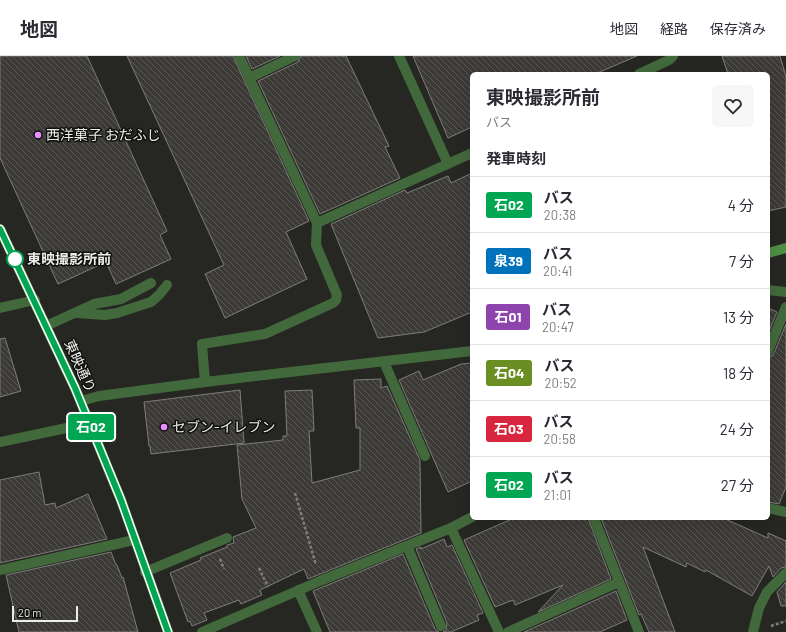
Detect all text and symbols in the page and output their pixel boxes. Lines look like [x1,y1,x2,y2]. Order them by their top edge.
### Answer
text: 地図 [20,17,58,40]
text: 地図 [610,20,638,37]
text: 経路 [660,20,688,37]
text: 保存済み [710,20,766,37]
text: 東映撮影所前 [486,85,600,108]
button: heart [712,85,754,127]
text: バス [486,114,512,130]
place label: 西洋菓子 おだふじ [46,126,161,143]
marker: 西洋菓子 おだふじ [33,130,43,140]
text: 発車時刻 [486,149,546,167]
text: バス [544,188,574,206]
text: 石02 [494,196,524,213]
text: 4 分 [728,196,754,214]
text: 20:38 [544,207,576,223]
text: バス [543,244,573,262]
marker: 東映撮影所前 [6,250,24,268]
place label: 東映撮影所前 [27,250,111,267]
text: 泉39 [494,252,523,269]
text: 7 分 [729,252,754,270]
text: 20:41 [543,263,572,279]
text: バス [542,300,572,318]
text: 石01 [495,308,521,325]
text: 13 分 [723,308,754,326]
text: 20:47 [542,319,574,335]
street label: 東映通り [61,337,100,395]
text: バス [544,356,574,374]
text: 石04 [494,364,524,381]
text: 18 分 [723,364,754,382]
text: 20:52 [544,375,577,391]
text: バス [544,412,574,430]
line badge: 石02 [68,414,114,440]
text: 石02 [76,418,106,435]
place label: セブン-イレブン [172,418,276,435]
text: 石03 [494,420,524,437]
text: 24 分 [720,420,754,438]
marker: セブン-イレブン [159,422,169,432]
text: 20:58 [544,431,576,447]
text: バス [544,468,574,486]
text: 石02 [494,476,524,493]
text: 27 分 [721,476,754,494]
text: 21:01 [544,487,571,503]
scale bar [12,604,78,623]
text: 20 m [18,606,41,619]

